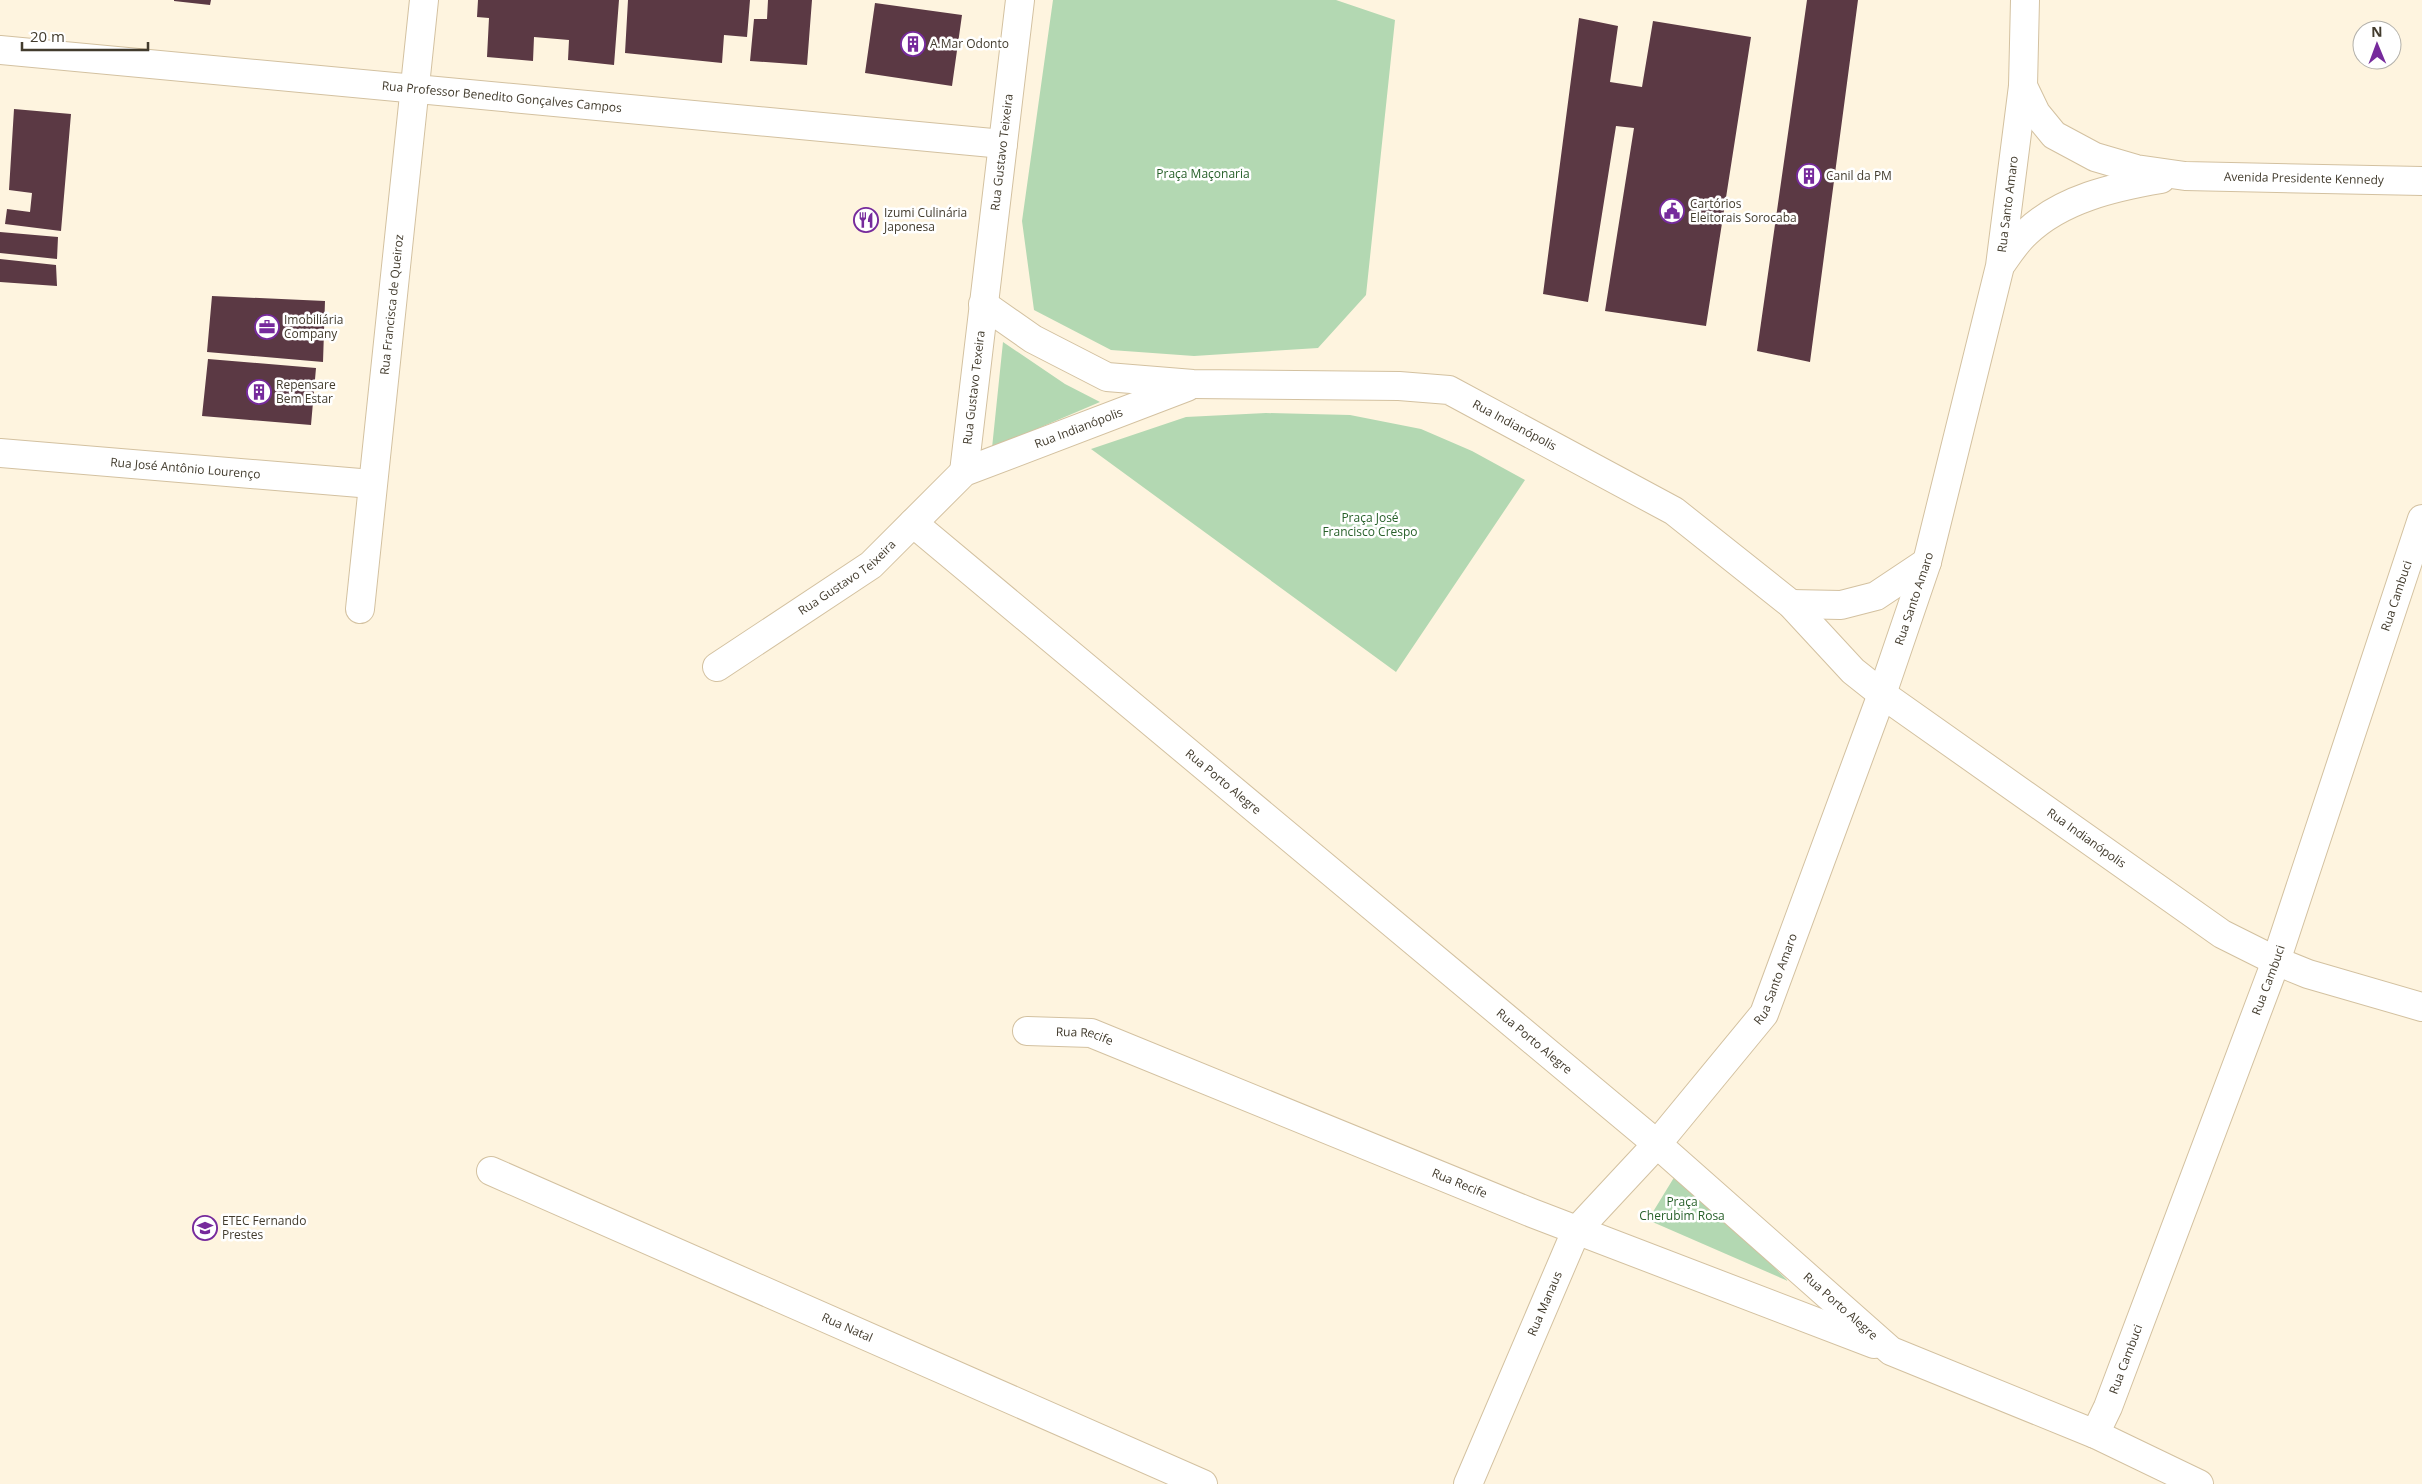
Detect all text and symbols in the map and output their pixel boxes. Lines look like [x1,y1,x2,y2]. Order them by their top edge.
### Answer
scale bar [22,20,149,52]
north arrow [2352,20,2402,70]
text: N [2371,22,2383,41]
text: 20 m [30,26,65,46]
building icon: A.Mar Odonto [900,31,926,57]
place label: A.Mar Odonto [930,35,1009,52]
street label: Rua Professor Benedito Gonçalves Campos [381,77,623,116]
street label: Rua Gustavo Teixeira [986,93,1017,212]
street label: Rua Santo Amaro [1993,155,2022,254]
building icon: Canil da PM [1796,163,1822,189]
park label: Praça Maçonaria [1156,165,1250,182]
place label: Canil da PM [1826,167,1892,184]
street label: Avenida Presidente Kennedy [2224,168,2385,188]
place label: Cartórios Eleitorais Sorocaba [1690,195,1797,226]
public building icon: Cartórios Eleitorais Sorocaba [1659,198,1685,224]
place label: Izumi Culinária Japonesa [883,204,967,235]
restaurant icon: Izumi Culinária Japonesa [853,207,879,233]
street label: Rua Francisca de Queiroz [376,233,407,376]
place label: Imobiliária Company [284,311,343,342]
office icon: Imobiliária Company [254,314,280,340]
street label: Rua Gustavo Texeira [958,330,989,445]
place label: Repensare Bem Estar [276,376,336,407]
building icon: Repensare Bem Estar [246,379,272,405]
street label: Rua Indianópolis [1470,395,1560,454]
street label: Rua Indianópolis [1032,403,1125,452]
street label: Rua José Antônio Lourenço [110,453,261,483]
park label: Praça José Francisco Crespo [1322,509,1418,540]
street label: Rua Gustavo Teixeira [795,536,899,619]
street label: Rua Santo Amaro [1890,550,1937,647]
street label: Rua Cambuci [2377,558,2416,633]
street label: Rua Porto Alegre [1182,745,1265,818]
street label: Rua Indianópolis [2044,804,2130,872]
street label: Rua Santo Amaro [1749,931,1801,1028]
street label: Rua Cambuci [2247,943,2289,1017]
street label: Rua Porto Alegre [1493,1004,1576,1078]
street label: Rua Recife [1056,1023,1116,1049]
street label: Rua Recife [1429,1164,1490,1202]
park label: Praça Cherubim Rosa [1639,1193,1725,1224]
place label: ETEC Fernando Prestes [222,1212,306,1243]
school or university icon: ETEC Fernando Prestes [192,1215,218,1241]
street label: Rua Manaus [1523,1268,1566,1339]
street label: Rua Porto Alegre [1800,1268,1882,1344]
street label: Rua Natal [819,1308,876,1346]
street label: Rua Cambuci [2105,1322,2146,1396]

